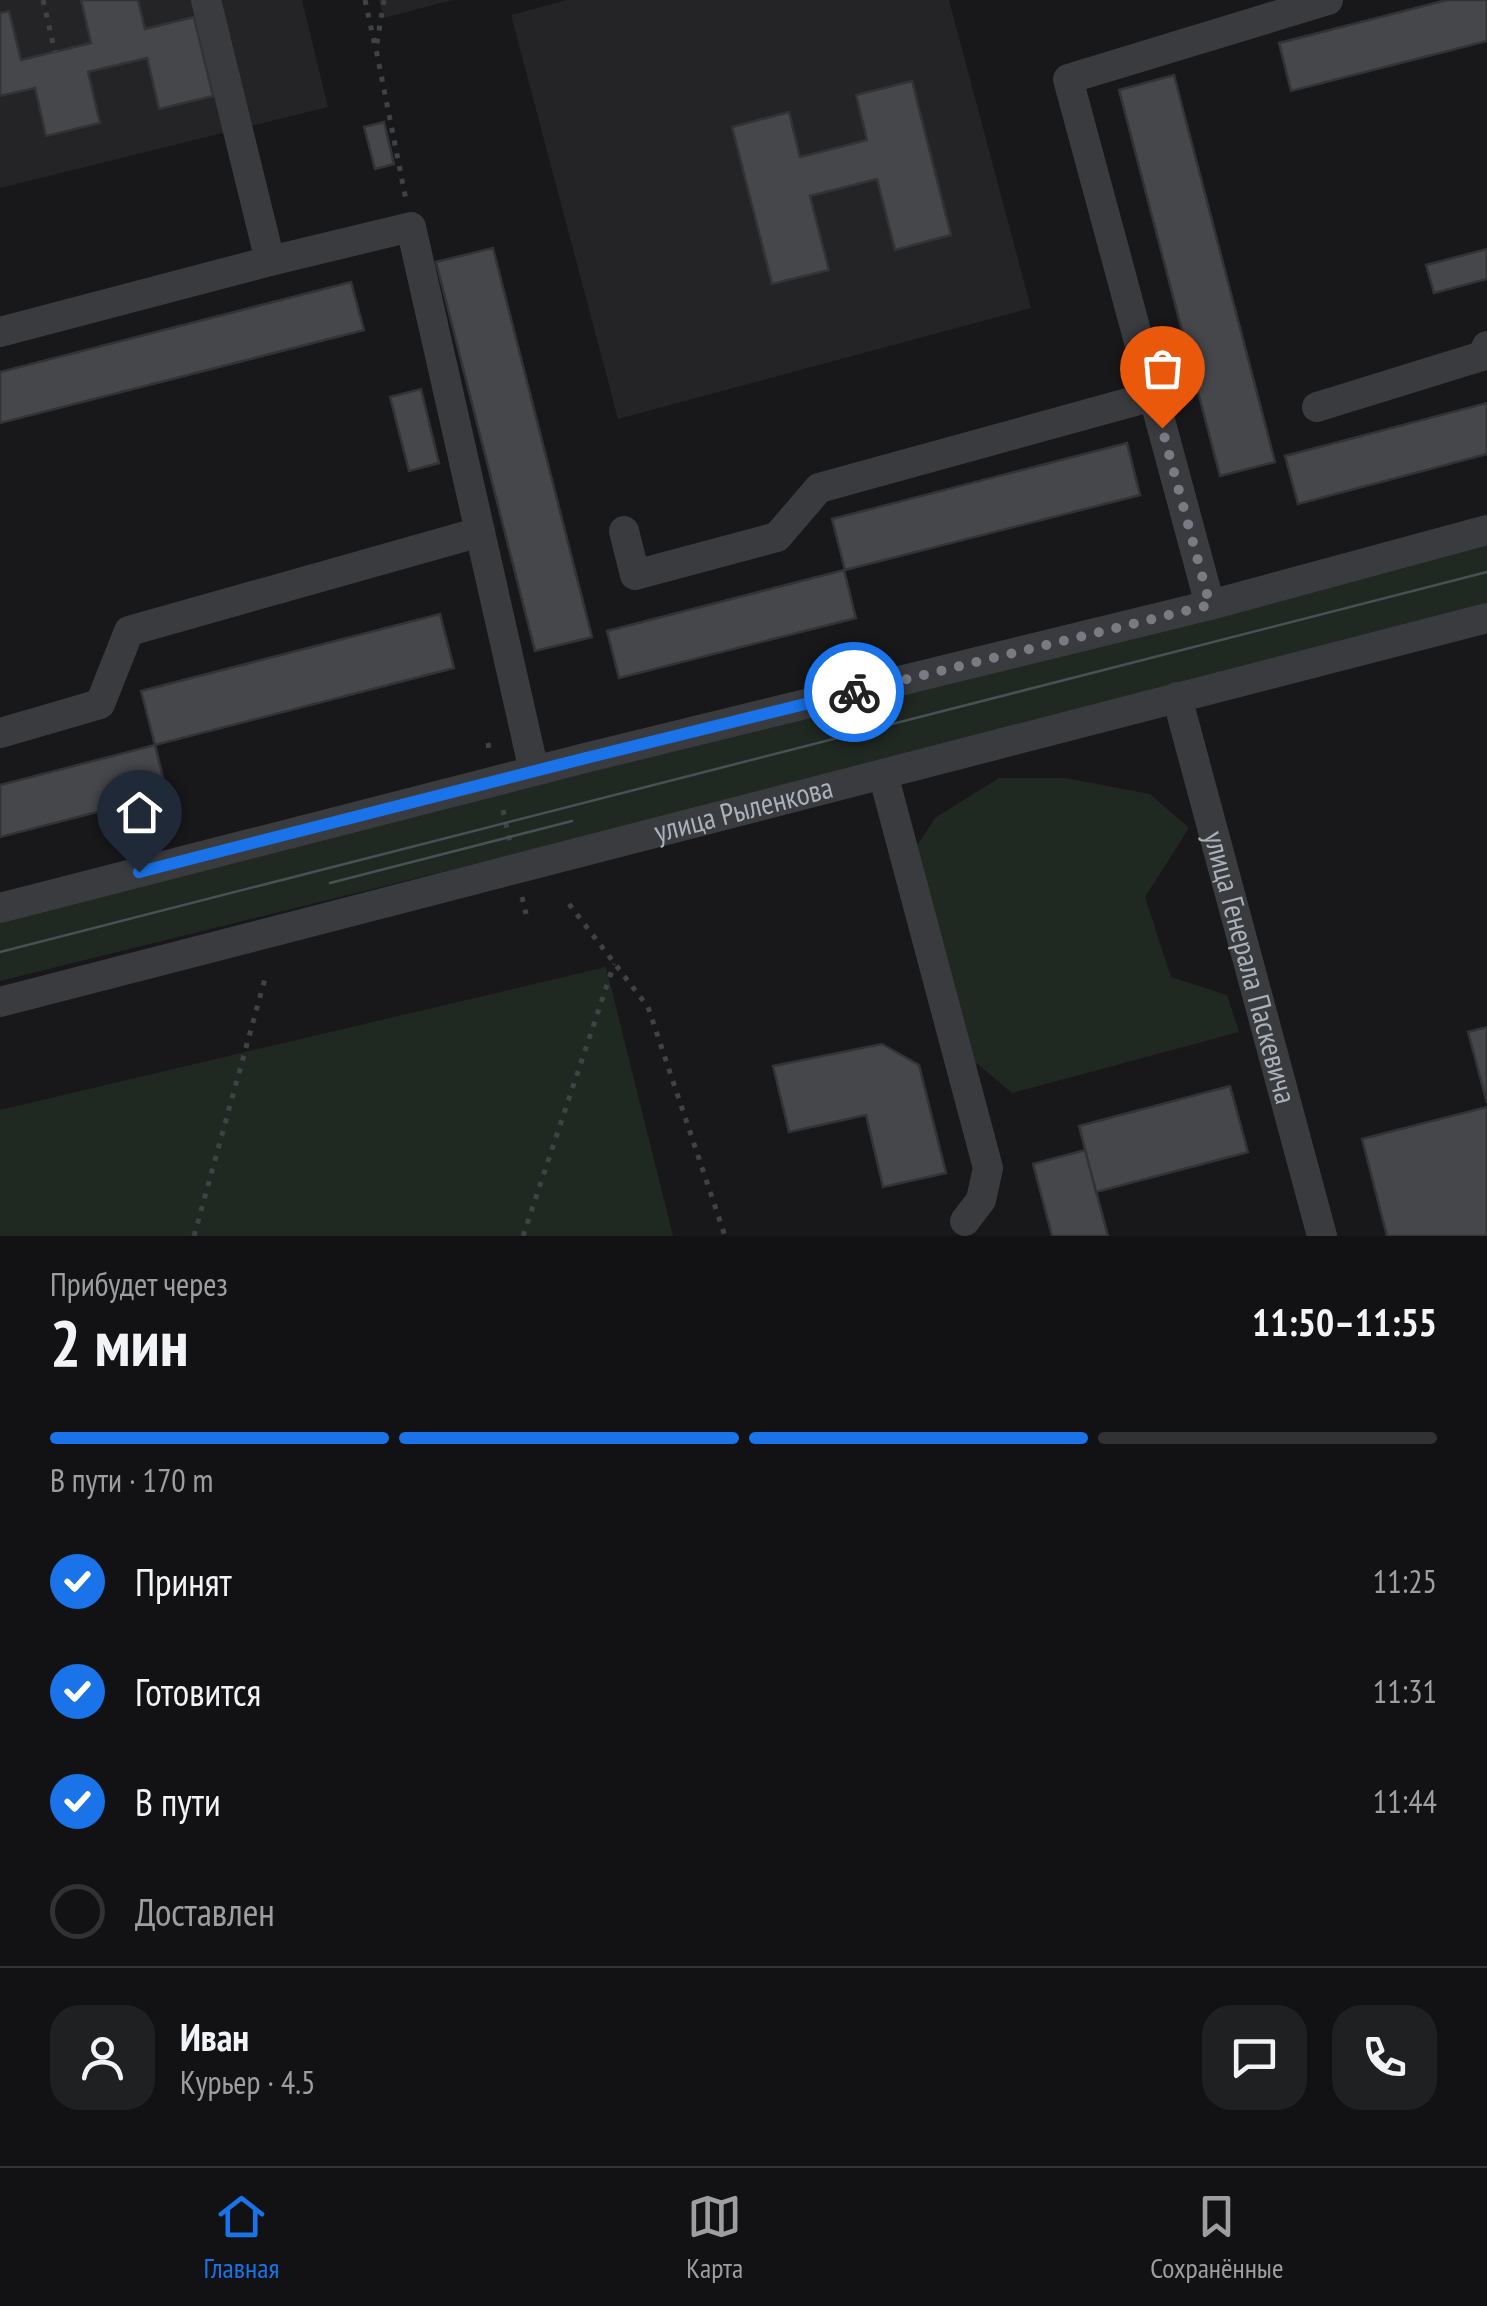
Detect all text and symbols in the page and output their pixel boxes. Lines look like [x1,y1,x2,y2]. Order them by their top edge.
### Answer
pin [1120,326,1205,429]
icon: bag [1135,341,1190,396]
courier [804,642,904,742]
icon: bike [827,665,882,720]
street label: улица Рыленкова [650,767,837,850]
pin [97,770,182,873]
icon: home [112,785,167,840]
street label: улица Генерала Паскевича [1196,826,1306,1108]
text: Прибудет через [50,1263,228,1305]
text: 11:50–11:55 [1252,1297,1437,1346]
text: 2 мин [50,1300,189,1384]
text: В пути · 170 m [50,1459,213,1501]
icon: check [50,1554,105,1609]
text: Принят [135,1557,232,1606]
text: 11:25 [1373,1560,1437,1602]
icon: check [50,1664,105,1719]
text: Готовится [135,1667,261,1716]
text: 11:31 [1373,1670,1437,1712]
icon: check [50,1774,105,1829]
text: В пути [135,1777,221,1826]
text: 11:44 [1373,1780,1437,1822]
text: Доставлен [135,1887,275,1936]
button: person [50,2005,155,2110]
button: chat [1202,2005,1307,2110]
button: phone [1332,2005,1437,2110]
text: Иван [180,2012,249,2061]
text: Курьер · 4.5 [180,2061,315,2103]
tab: Главная [204,2189,279,2286]
tab: Карта [686,2189,743,2286]
tab: Сохранённые [1150,2189,1284,2286]

